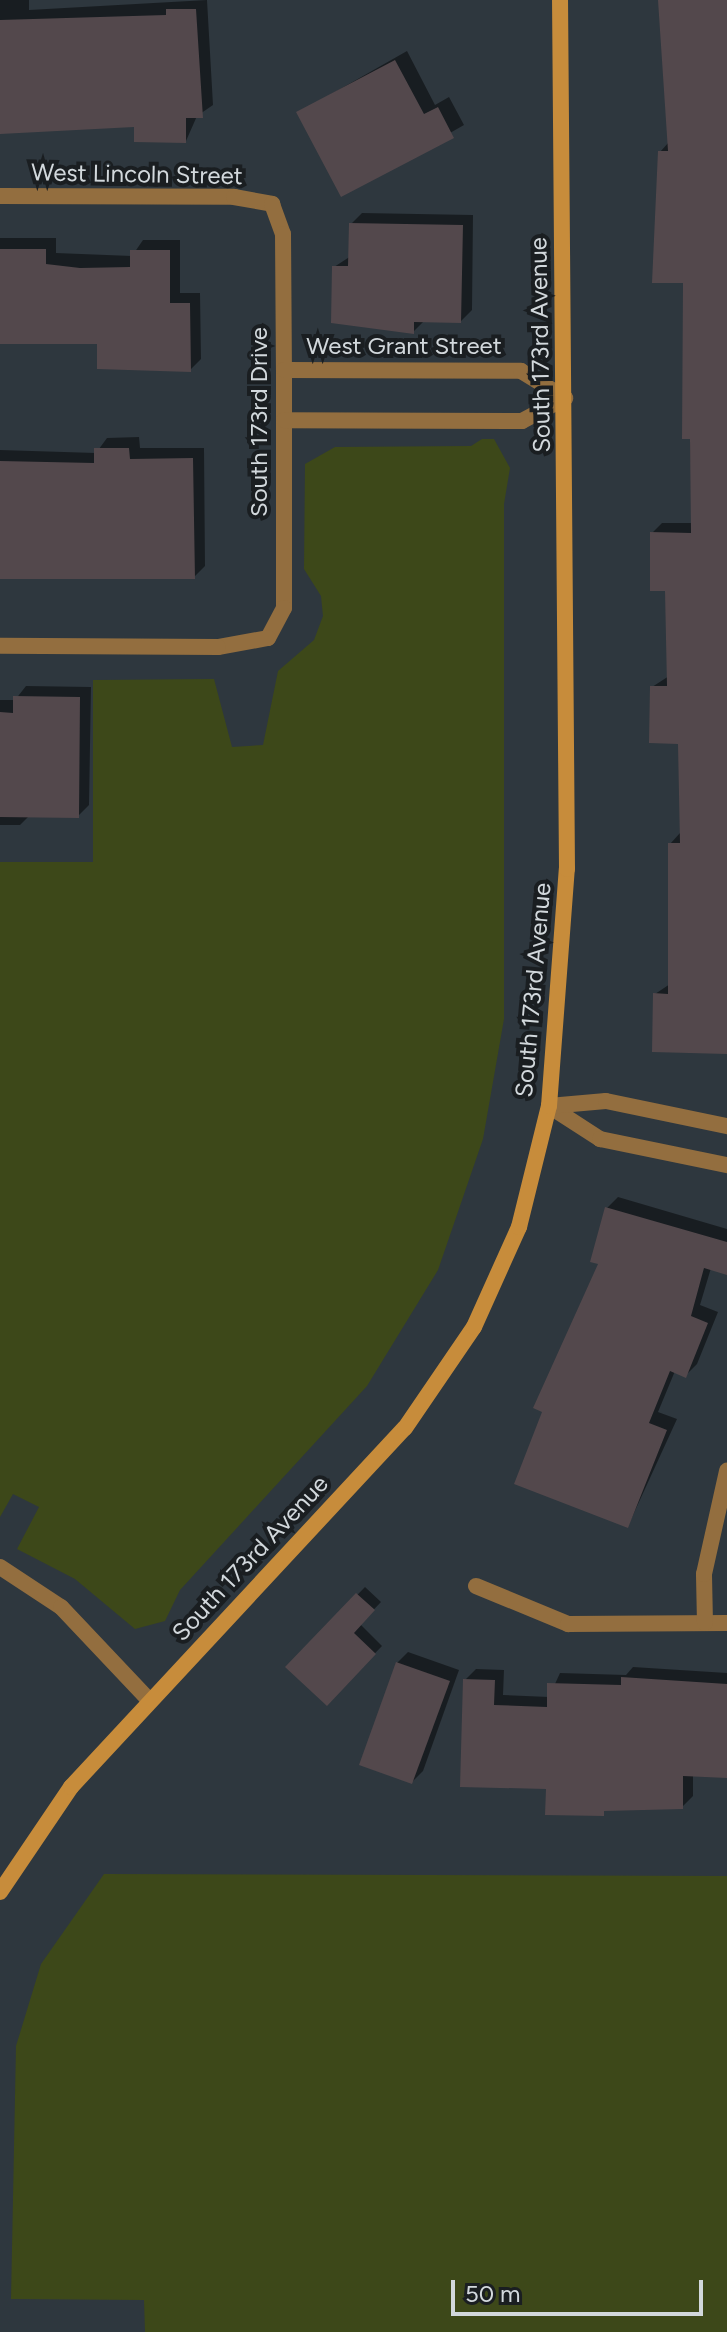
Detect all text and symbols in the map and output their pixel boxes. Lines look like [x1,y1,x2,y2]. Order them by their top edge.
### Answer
street label: West Lincoln Street [31,158,243,190]
street label: South 173rd Avenue [524,237,556,453]
street label: South 173rd Drive [245,327,273,517]
street label: West Grant Street [306,332,502,360]
street label: South 173rd Avenue [509,881,557,1099]
street label: South 173rd Avenue [166,1469,334,1647]
scale bar [455,2264,707,2314]
text: 50 m [465,2279,521,2308]

